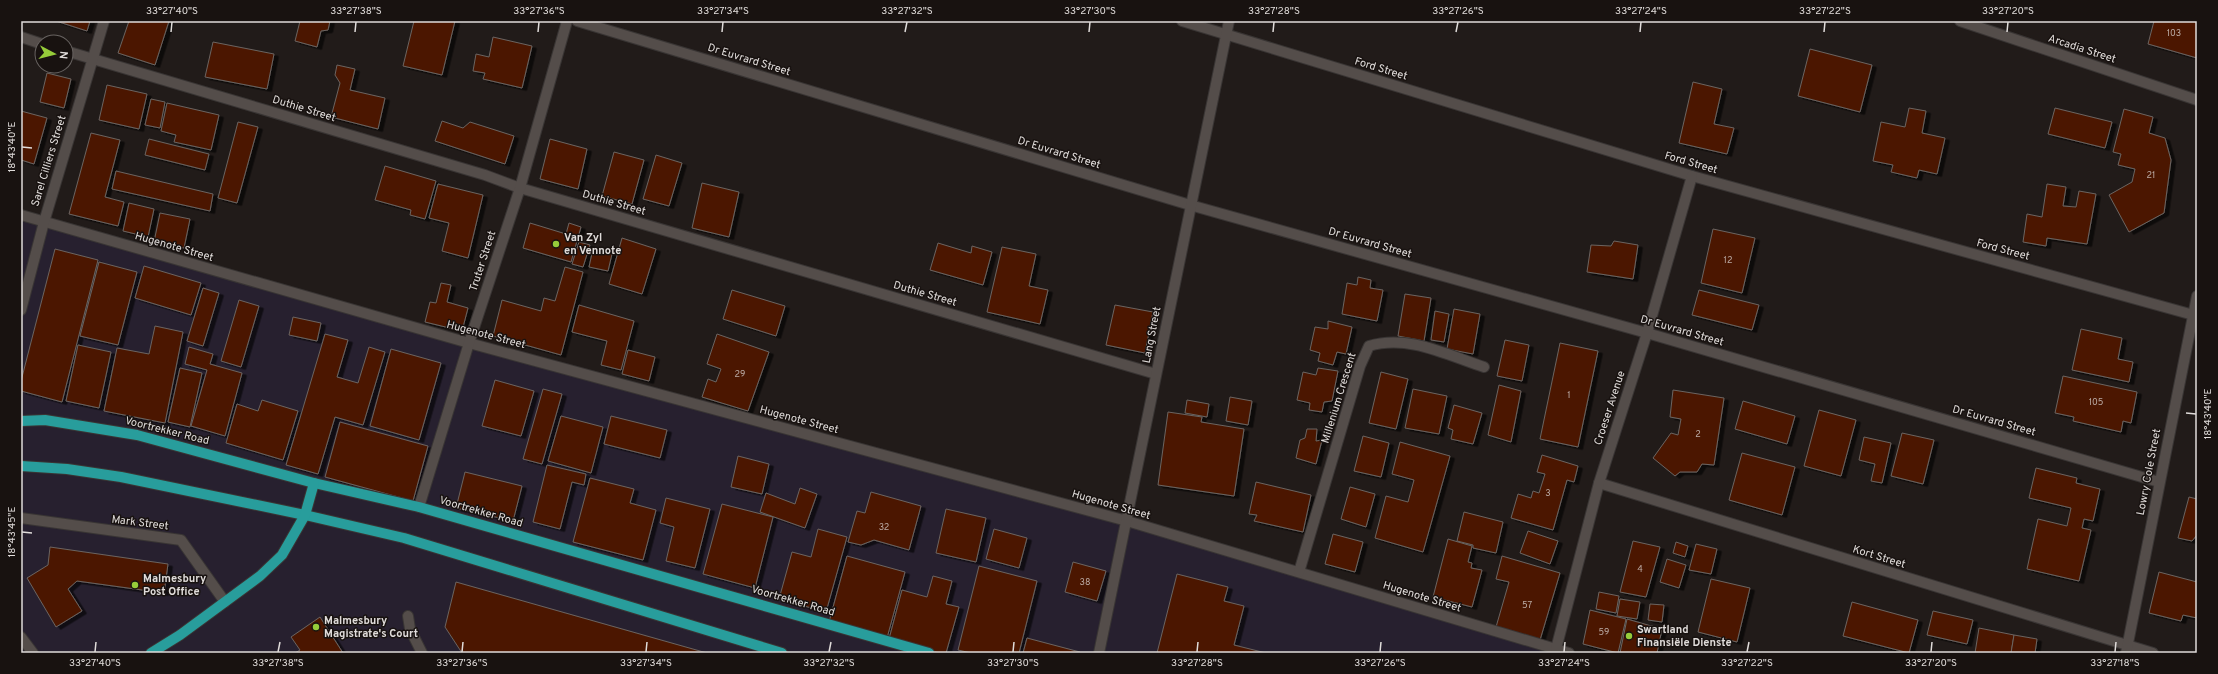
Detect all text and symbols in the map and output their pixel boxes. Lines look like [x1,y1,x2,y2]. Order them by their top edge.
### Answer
text: 33°27'40"S [146,5,198,18]
text: 33°27'38"S [330,5,382,18]
text: 33°27'36"S [513,5,565,18]
text: 33°27'34"S [697,5,749,18]
text: 33°27'32"S [881,5,933,18]
text: 33°27'30"S [1064,5,1116,18]
text: 33°27'28"S [1248,5,1300,18]
text: 33°27'26"S [1432,5,1484,18]
text: 33°27'24"S [1615,5,1667,18]
text: 33°27'22"S [1799,5,1851,18]
text: 33°27'20"S [1982,5,2034,18]
house number: 103 [2167,28,2181,39]
street label: Arcadia Street [2046,31,2118,67]
north arrow [34,34,74,74]
street label: Dr Euvrard Street [706,41,792,79]
text: N [56,50,70,60]
street label: Ford Street [1353,54,1409,84]
street label: Duthie Street [271,93,337,125]
street label: Sarel Cilliers Street [28,114,70,208]
text: 18°43'40"E [6,122,19,172]
street label: Dr Euvrard Street [1016,134,1102,172]
street label: Ford Street [1663,149,1719,177]
house number: 21 [2147,170,2155,181]
street label: Duthie Street [581,187,647,219]
street label: Dr Euvrard Street [1327,224,1413,262]
street label: Hugenote Street [133,229,215,265]
street label: Truter Street [467,229,499,293]
place label: Van Zyl en Vennote [564,231,621,258]
street label: Ford Street [1975,236,2031,264]
marker: Van Zyl en Vennote [551,239,561,249]
house number: 12 [1724,255,1732,266]
street label: Duthie Street [892,278,958,310]
street label: Lang Street [1140,305,1164,365]
street label: Dr Euvrard Street [1639,312,1725,350]
street label: Hugenote Street [445,318,527,352]
street label: Millenium Crescent [1319,351,1359,445]
house number: 29 [735,369,745,380]
street label: Croeser Avenue [1591,369,1629,447]
text: 18°43'40"E [2202,389,2215,439]
house number: 1 [1567,390,1571,401]
house number: 105 [2089,397,2103,408]
street label: Dr Euvrard Street [1951,402,2037,440]
street label: Hugenote Street [758,403,840,437]
street label: Voortrekker Road [123,414,211,448]
street label: Lowry Cole Street [2134,428,2164,516]
house number: 2 [1695,429,1701,440]
street label: Hugenote Street [1070,487,1152,523]
house number: 3 [1545,488,1551,499]
street label: Voortrekker Road [438,493,524,531]
text: 18°43'45"E [6,507,19,557]
street label: Mark Street [111,513,169,533]
house number: 32 [879,522,889,533]
street label: Kort Street [1851,542,1907,572]
house number: 4 [1637,564,1643,575]
place label: Malmesbury Post Office [143,572,206,599]
house number: 38 [1080,577,1090,588]
street label: Hugenote Street [1381,578,1463,616]
marker: Malmesbury Post Office [130,580,140,590]
street label: Voortrekker Road [750,582,836,620]
house number: 57 [1522,600,1532,611]
place label: Malmesbury Magistrate's Court [324,614,418,641]
marker: Malmesbury Magistrate's Court [311,622,321,632]
place label: Swartland Finansiële Dienste [1637,623,1732,650]
house number: 59 [1599,627,1609,638]
marker: Swartland Finansiële Dienste [1624,631,1634,641]
text: 33°27'40"S [69,657,121,670]
text: 33°27'38"S [252,657,304,670]
text: 33°27'36"S [436,657,488,670]
text: 33°27'34"S [620,657,672,670]
text: 33°27'32"S [803,657,855,670]
text: 33°27'30"S [987,657,1039,670]
text: 33°27'28"S [1171,657,1223,670]
text: 33°27'26"S [1354,657,1406,670]
text: 33°27'24"S [1538,657,1590,670]
text: 33°27'22"S [1721,657,1773,670]
text: 33°27'20"S [1905,657,1957,670]
text: 33°27'18"S [2090,657,2140,670]

